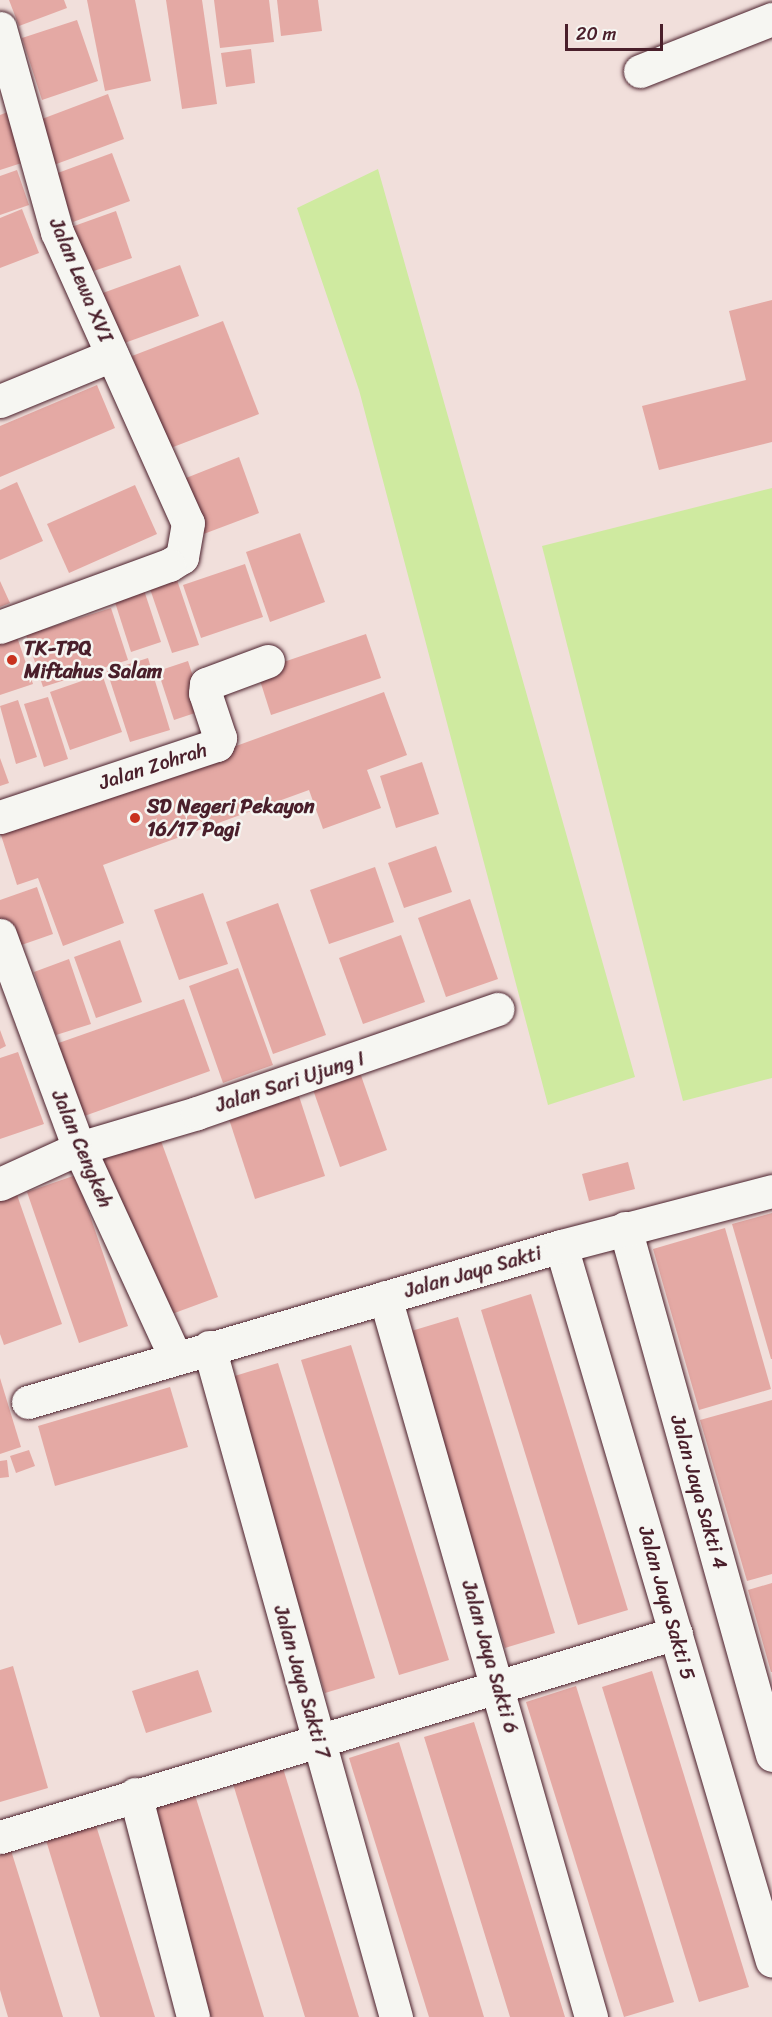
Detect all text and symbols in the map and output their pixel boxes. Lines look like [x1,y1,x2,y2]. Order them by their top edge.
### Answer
scale bar [568,12,666,50]
text: 20 m [576,18,616,50]
street label: Jalan Lewa XVI [44,214,118,346]
place label: TK-TPQ Miftahus Salam [24,636,162,683]
marker: TK-TPQ Miftahus Salam [5,653,19,667]
street label: Jalan Zohrah [96,737,210,795]
place label: SD Negeri Pekayon 16/17 Pagi [147,795,314,842]
marker: SD Negeri Pekayon 16/17 Pagi [128,811,142,825]
street label: Jalan Sari Ujung I [212,1046,368,1118]
street label: Jalan Cengkeh [46,1086,118,1212]
street label: Jalan Jaya Sakti [401,1241,545,1303]
street label: Jalan Jaya Sakti 4 [665,1411,733,1573]
street label: Jalan Jaya Sakti 5 [633,1522,701,1684]
street label: Jalan Jaya Sakti 6 [456,1577,524,1737]
street label: Jalan Jaya Sakti 7 [268,1602,336,1762]

